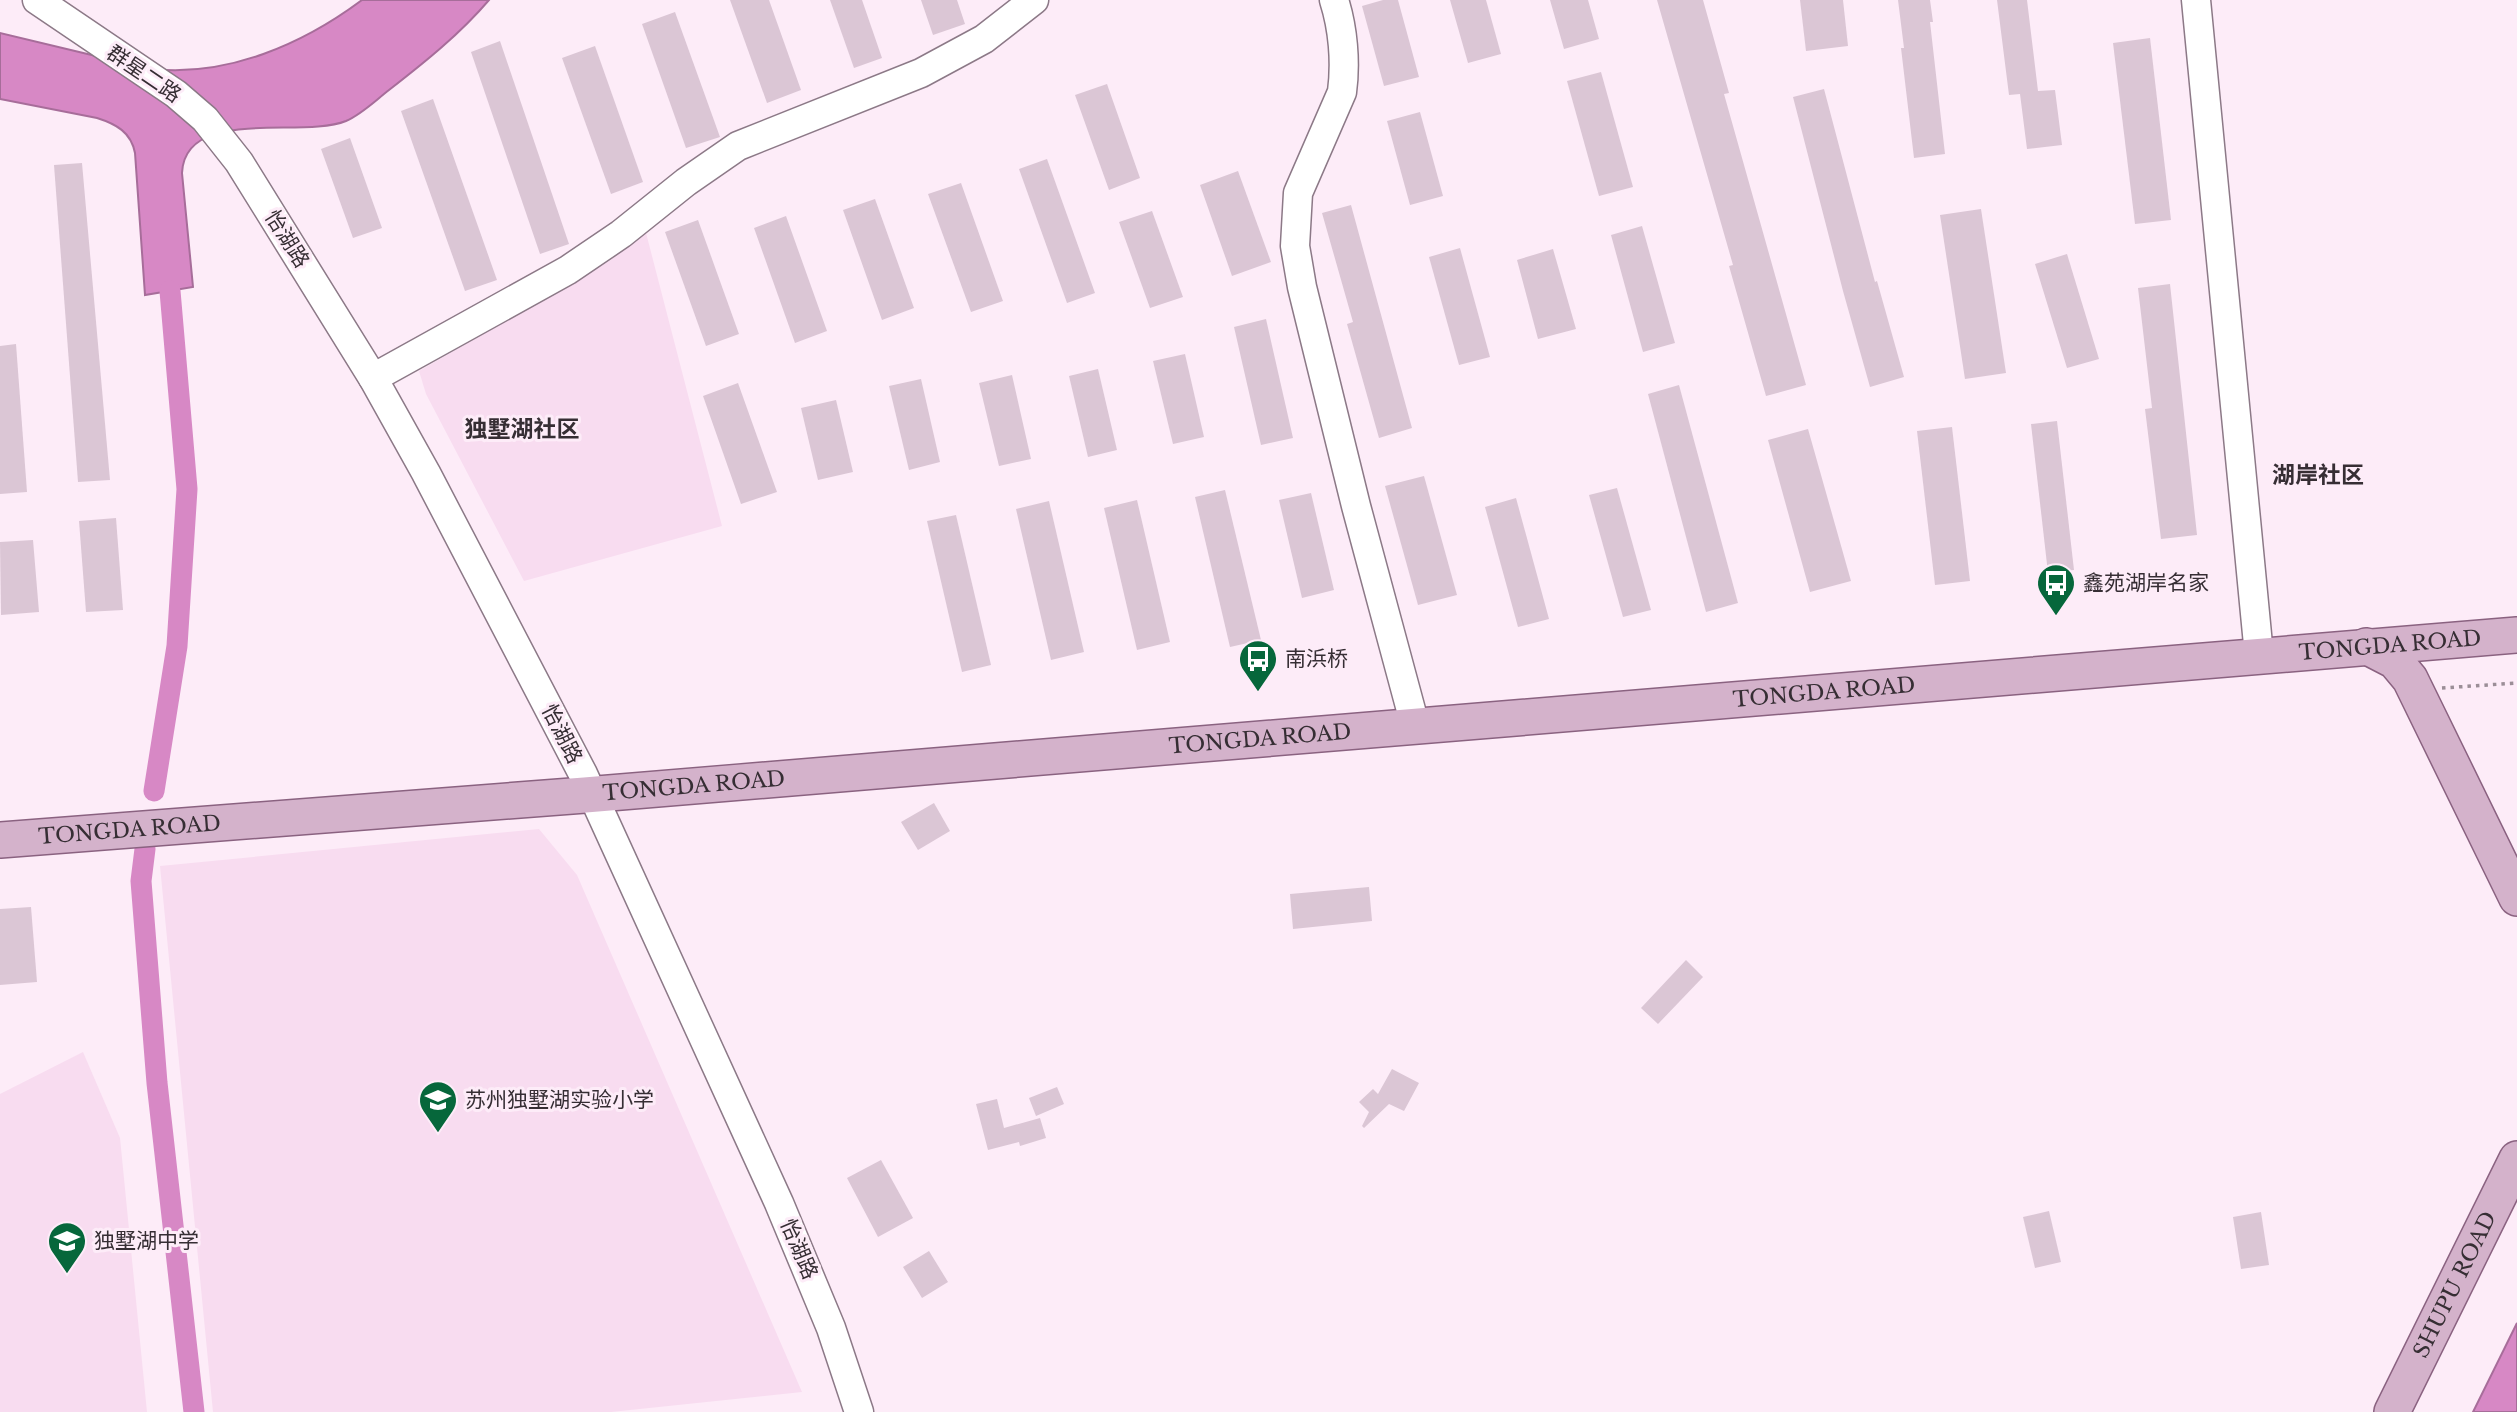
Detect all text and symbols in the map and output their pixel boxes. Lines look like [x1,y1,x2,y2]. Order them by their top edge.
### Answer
street label: 群星二路 [102,40,186,108]
street label: 怡湖路 [259,205,315,273]
district label: 独墅湖社区 [465,415,580,443]
district label: 湖岸社区 [2272,461,2364,489]
bus stop icon: 鑫苑湖岸名家 [2035,562,2077,617]
place label: 鑫苑湖岸名家 [2083,570,2209,596]
street label: TONGDA ROAD [2298,625,2482,666]
bus stop icon: 南浜桥 [1237,638,1279,693]
place label: 南浜桥 [1285,646,1348,672]
street label: TONGDA ROAD [1732,672,1916,713]
street label: 怡湖路 [536,700,588,768]
street label: TONGDA ROAD [1168,719,1352,760]
street label: TONGDA ROAD [602,765,786,806]
street label: TONGDA ROAD [37,810,222,850]
school or university icon: 苏州独墅湖实验小学 [417,1079,459,1134]
place label: 苏州独墅湖实验小学 [465,1087,654,1113]
street label: SHUPU ROAD [2408,1207,2502,1362]
street label: 怡湖路 [775,1215,823,1283]
school or university icon: 独墅湖中学 [46,1220,88,1275]
place label: 独墅湖中学 [94,1228,199,1254]

